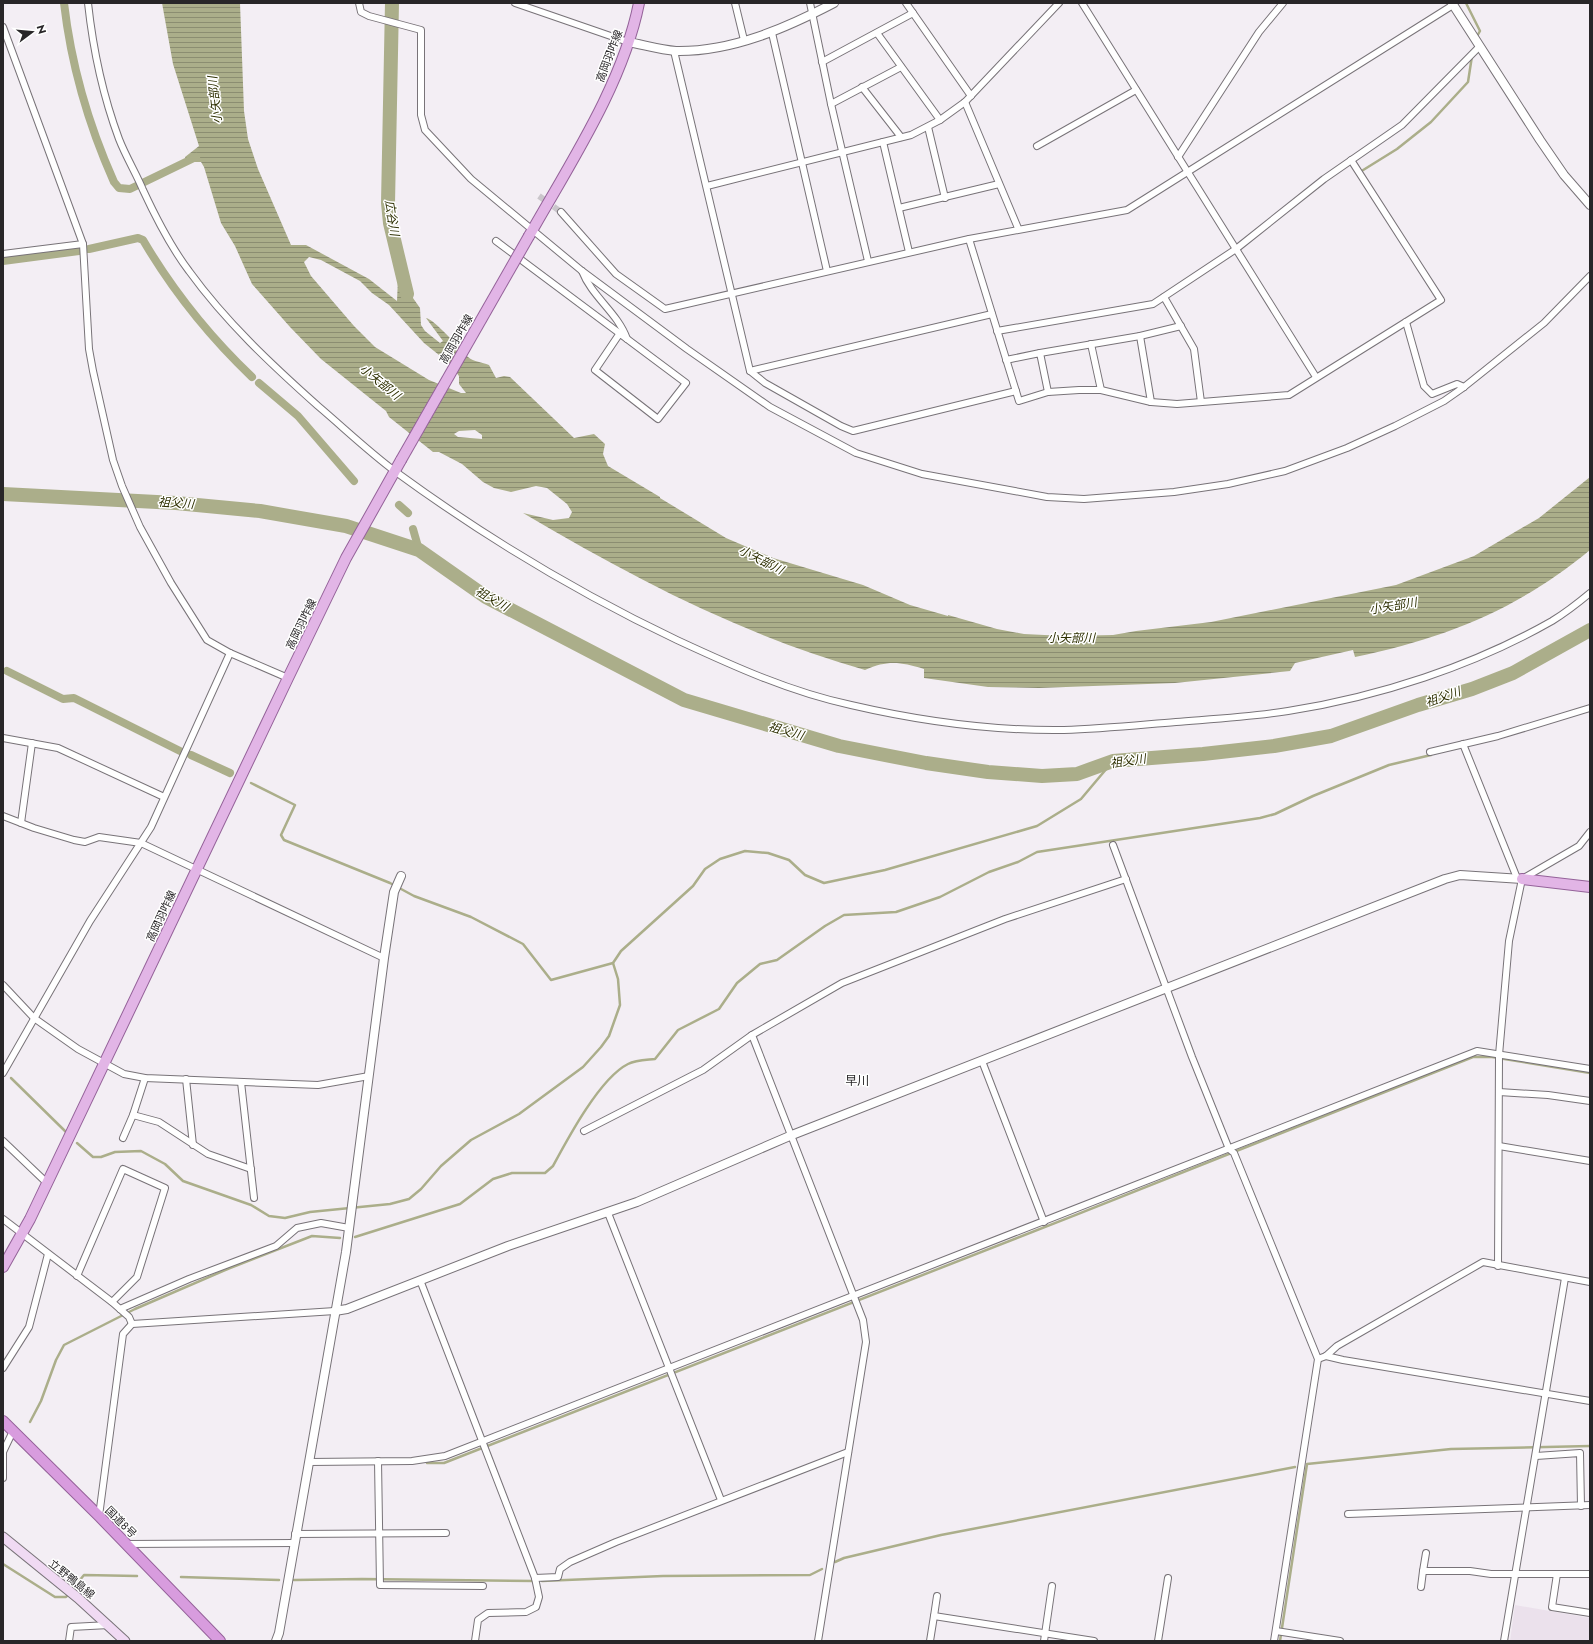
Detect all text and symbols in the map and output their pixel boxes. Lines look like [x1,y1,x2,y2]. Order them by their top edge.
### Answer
north arrow [12,12,52,52]
text: N [33,23,51,36]
street label: 高岡羽咋線 [592,27,626,85]
water label: 小矢部川 [203,73,226,125]
water label: 広谷川 [380,199,404,239]
street label: 高岡羽咋線 [435,311,477,367]
water label: 小矢部川 [356,360,406,405]
water label: 祖父川 [157,493,197,513]
water label: 小矢部川 [736,541,788,580]
water label: 祖父川 [472,582,514,617]
water label: 小矢部川 [1368,593,1420,619]
street label: 高岡羽咋線 [282,596,320,652]
water label: 小矢部川 [1047,629,1097,647]
water label: 祖父川 [1423,682,1465,711]
water label: 祖父川 [766,717,808,745]
water label: 祖父川 [1109,749,1149,772]
street label: 高岡羽咋線 [142,888,180,944]
district label: 早川 [845,1072,869,1090]
street label: 国道8号 [102,1503,140,1541]
street label: 立野鴨島線 [46,1555,98,1603]

